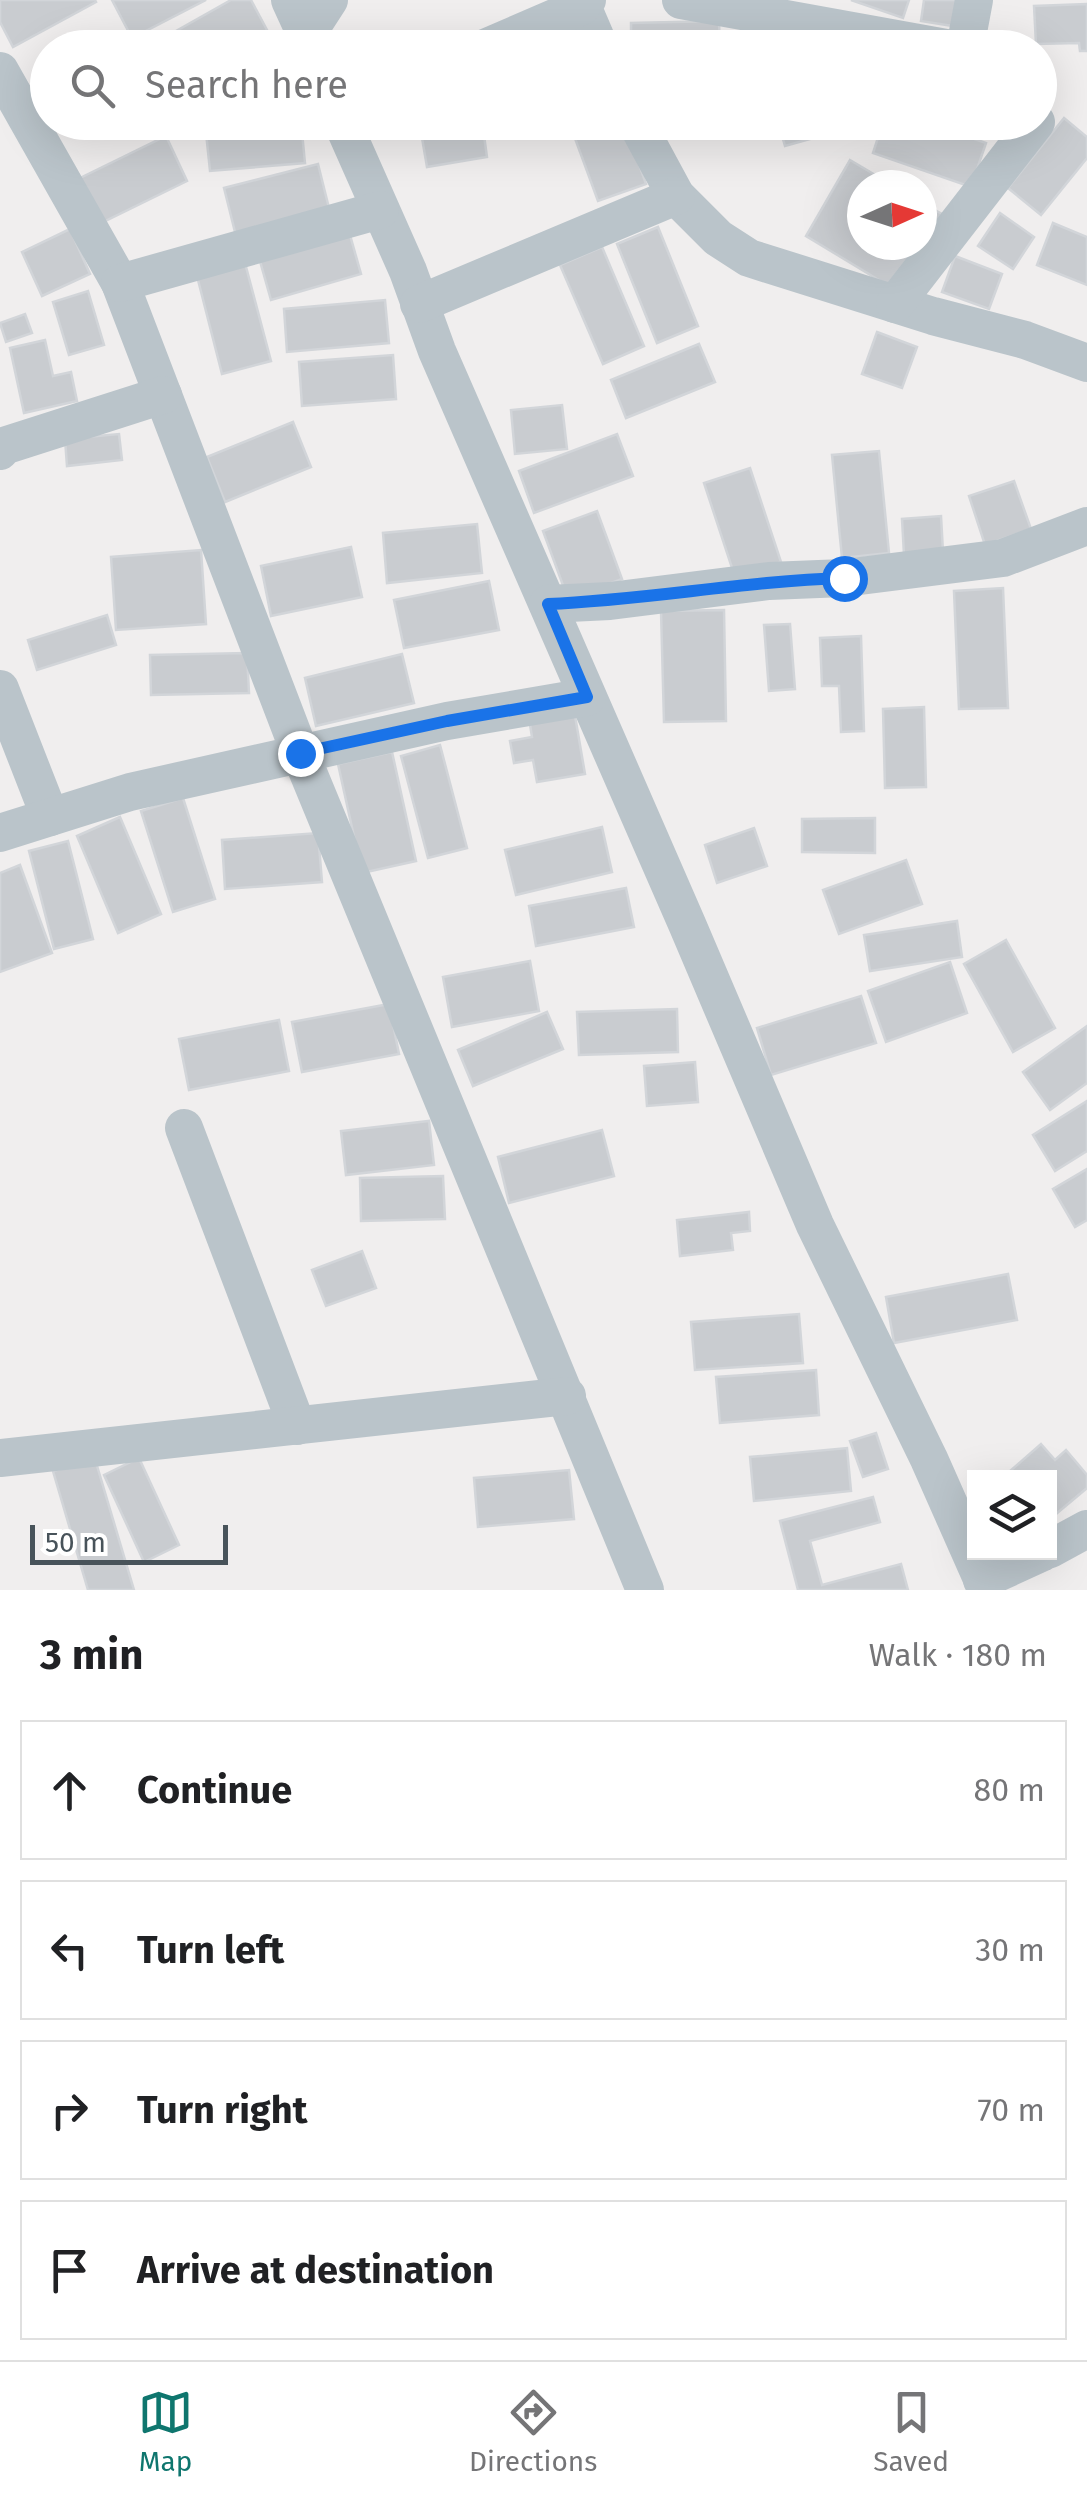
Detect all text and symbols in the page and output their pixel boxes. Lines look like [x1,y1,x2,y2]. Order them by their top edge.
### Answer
search box [30,30,1057,140]
icon: search [65,58,120,113]
text: Search here [145,62,348,108]
north arrow [847,170,937,260]
route start [822,556,868,602]
route end [278,731,324,777]
map controls [967,1470,1057,1560]
button: layers [967,1470,1057,1560]
scale bar [30,1520,228,1564]
text: 50 m [45,1526,106,1559]
text: 3 min [40,1630,143,1680]
text: Walk · 180 m [869,1636,1047,1674]
icon: ahead [42,1763,97,1818]
text: Continue [137,1767,292,1813]
text: 80 m [974,1771,1045,1809]
icon: left [42,1923,97,1978]
text: Turn left [137,1927,284,1973]
text: 30 m [975,1931,1045,1969]
icon: right [42,2083,97,2138]
text: Turn right [137,2087,307,2133]
text: 70 m [977,2091,1045,2129]
icon: arrive [42,2243,97,2298]
text: Arrive at destination [137,2247,494,2293]
tab: Map [138,2385,193,2478]
tab: Directions [469,2385,597,2478]
tab: Saved [873,2385,949,2478]

